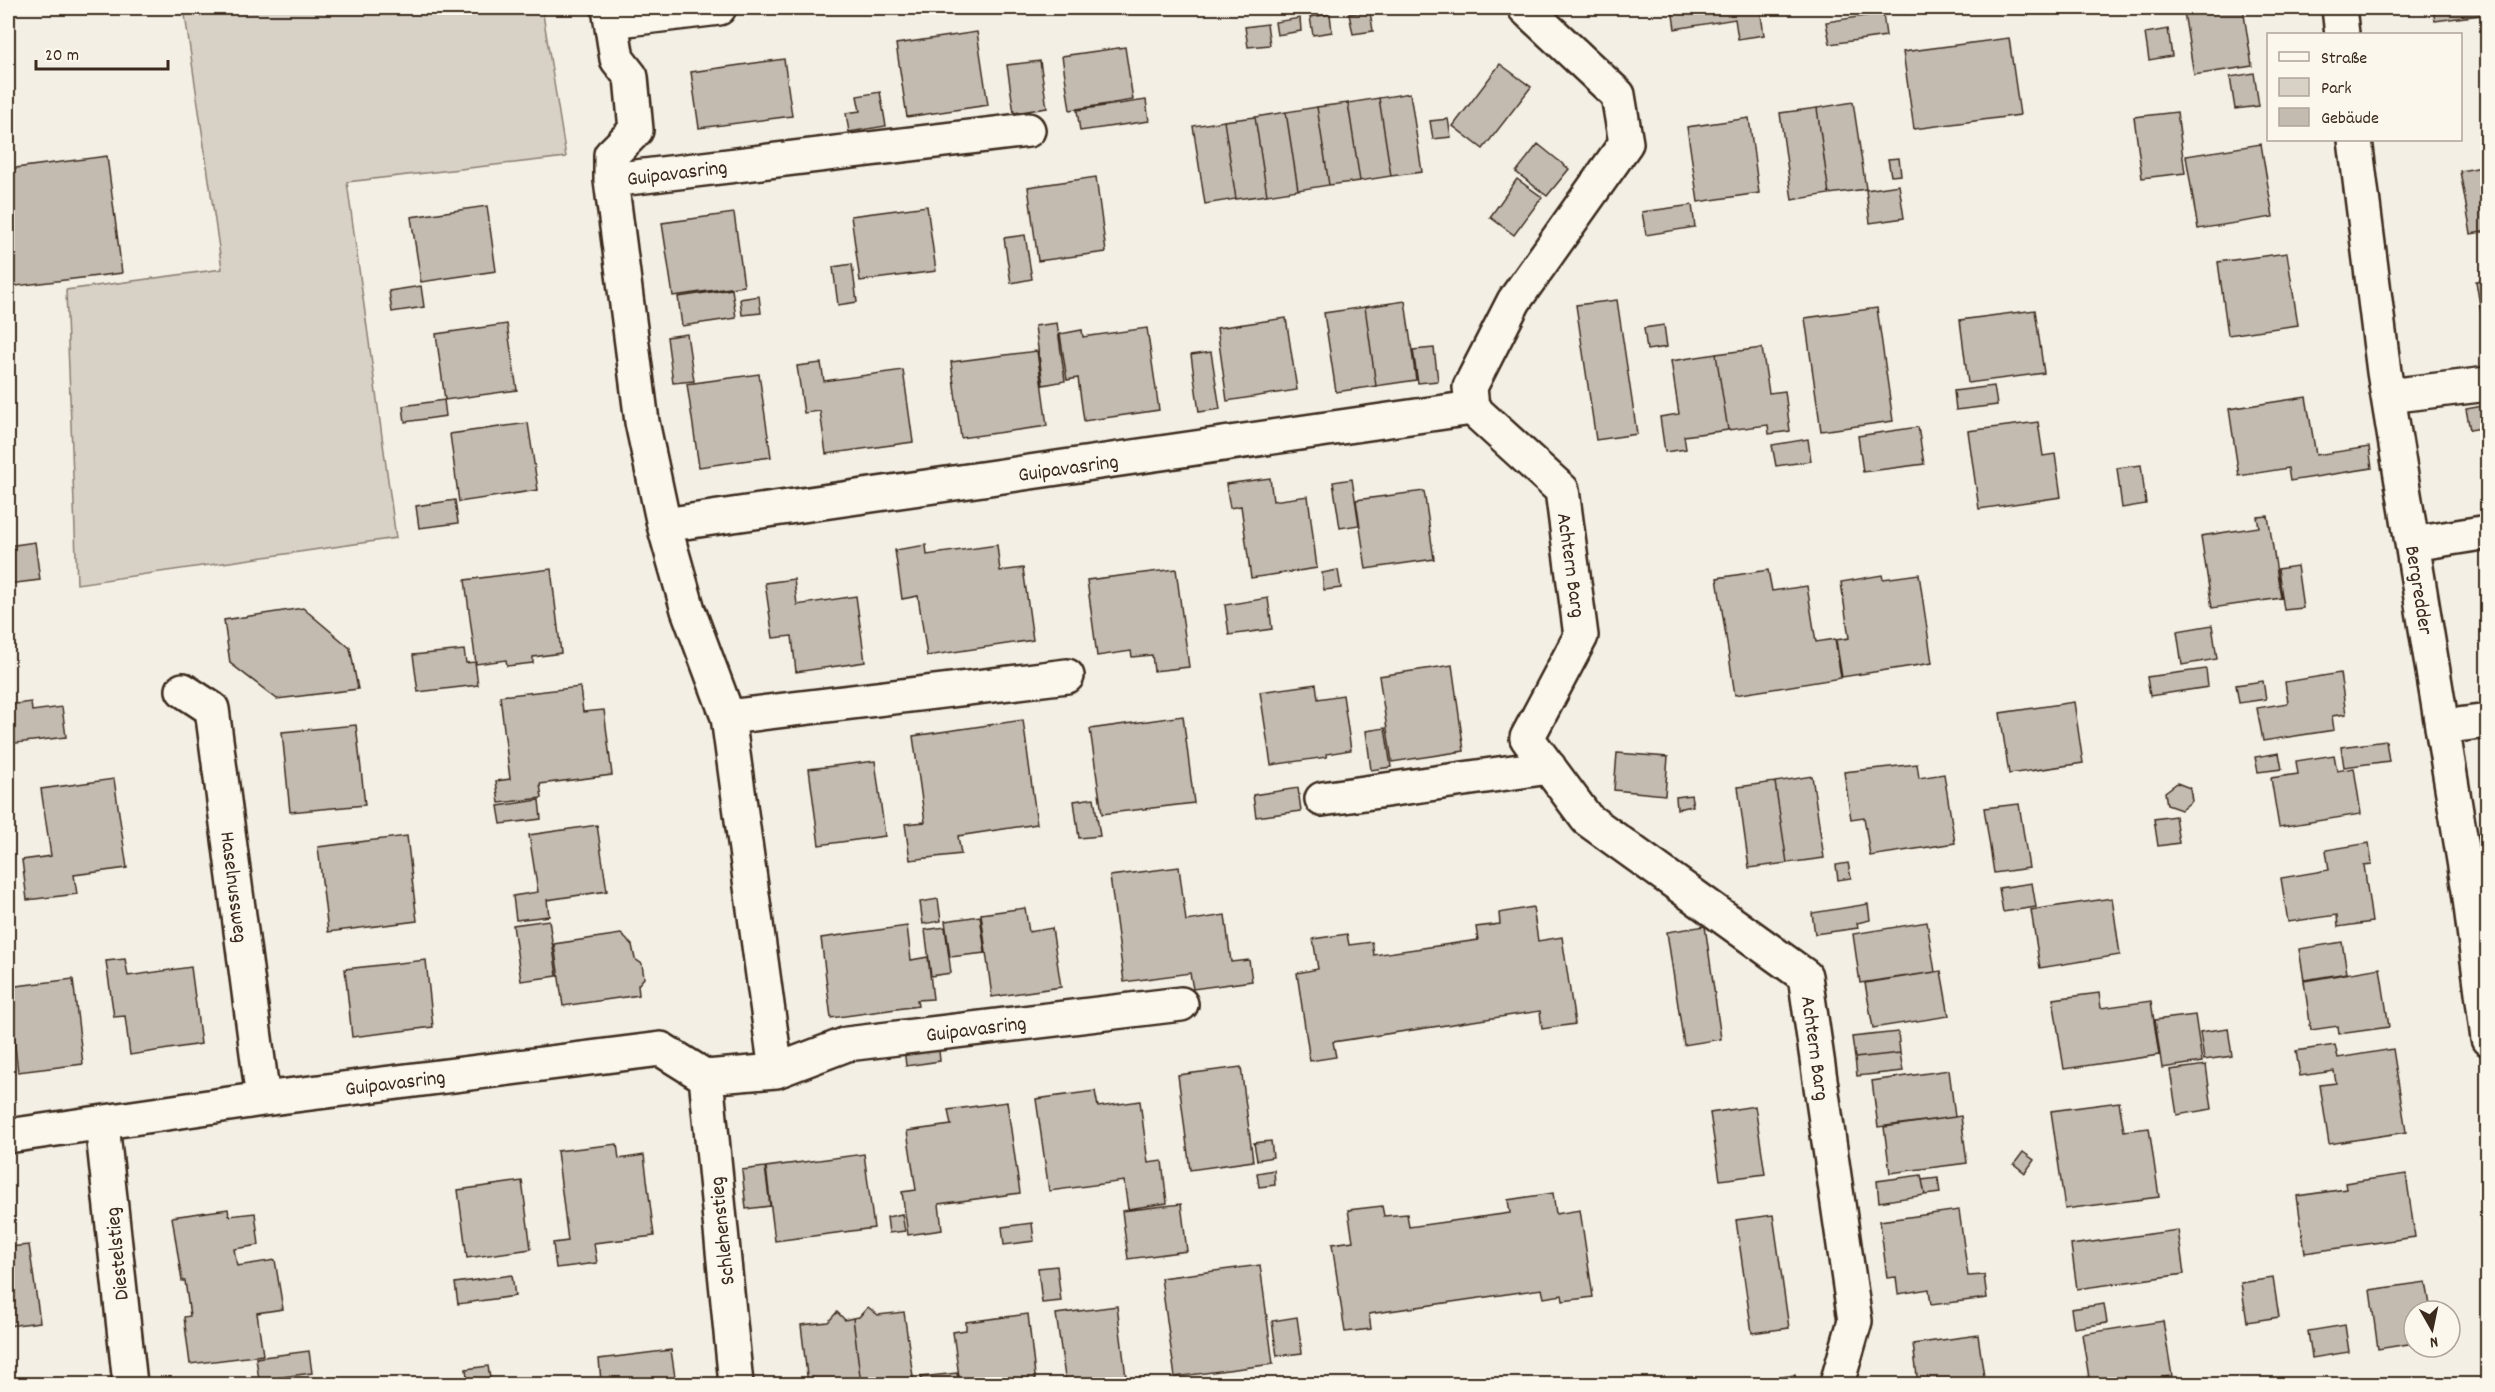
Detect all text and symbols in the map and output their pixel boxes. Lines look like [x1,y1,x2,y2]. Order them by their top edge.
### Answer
scale bar [36,33,168,71]
legend [2267,33,2462,141]
text: 20 m [45,44,79,69]
text: Straße [2321,47,2367,72]
text: Park [2321,77,2352,102]
text: Gebäude [2321,107,2379,132]
street label: Guipavasring [625,154,729,196]
street label: Guipavasring [1016,448,1121,492]
street label: Achtern Barg [1547,511,1591,620]
street label: Bergredder [2395,544,2439,637]
street label: Haselnussweg [210,830,254,945]
street label: Achtern Barg [1791,994,1835,1103]
street label: Guipavasring [924,1010,1028,1052]
street label: Guipavasring [343,1064,447,1106]
street label: Schlehenstieg [703,1175,745,1286]
street label: Diestelstieg [99,1206,139,1302]
north arrow [2402,1299,2462,1359]
text: N [2428,1329,2440,1353]

